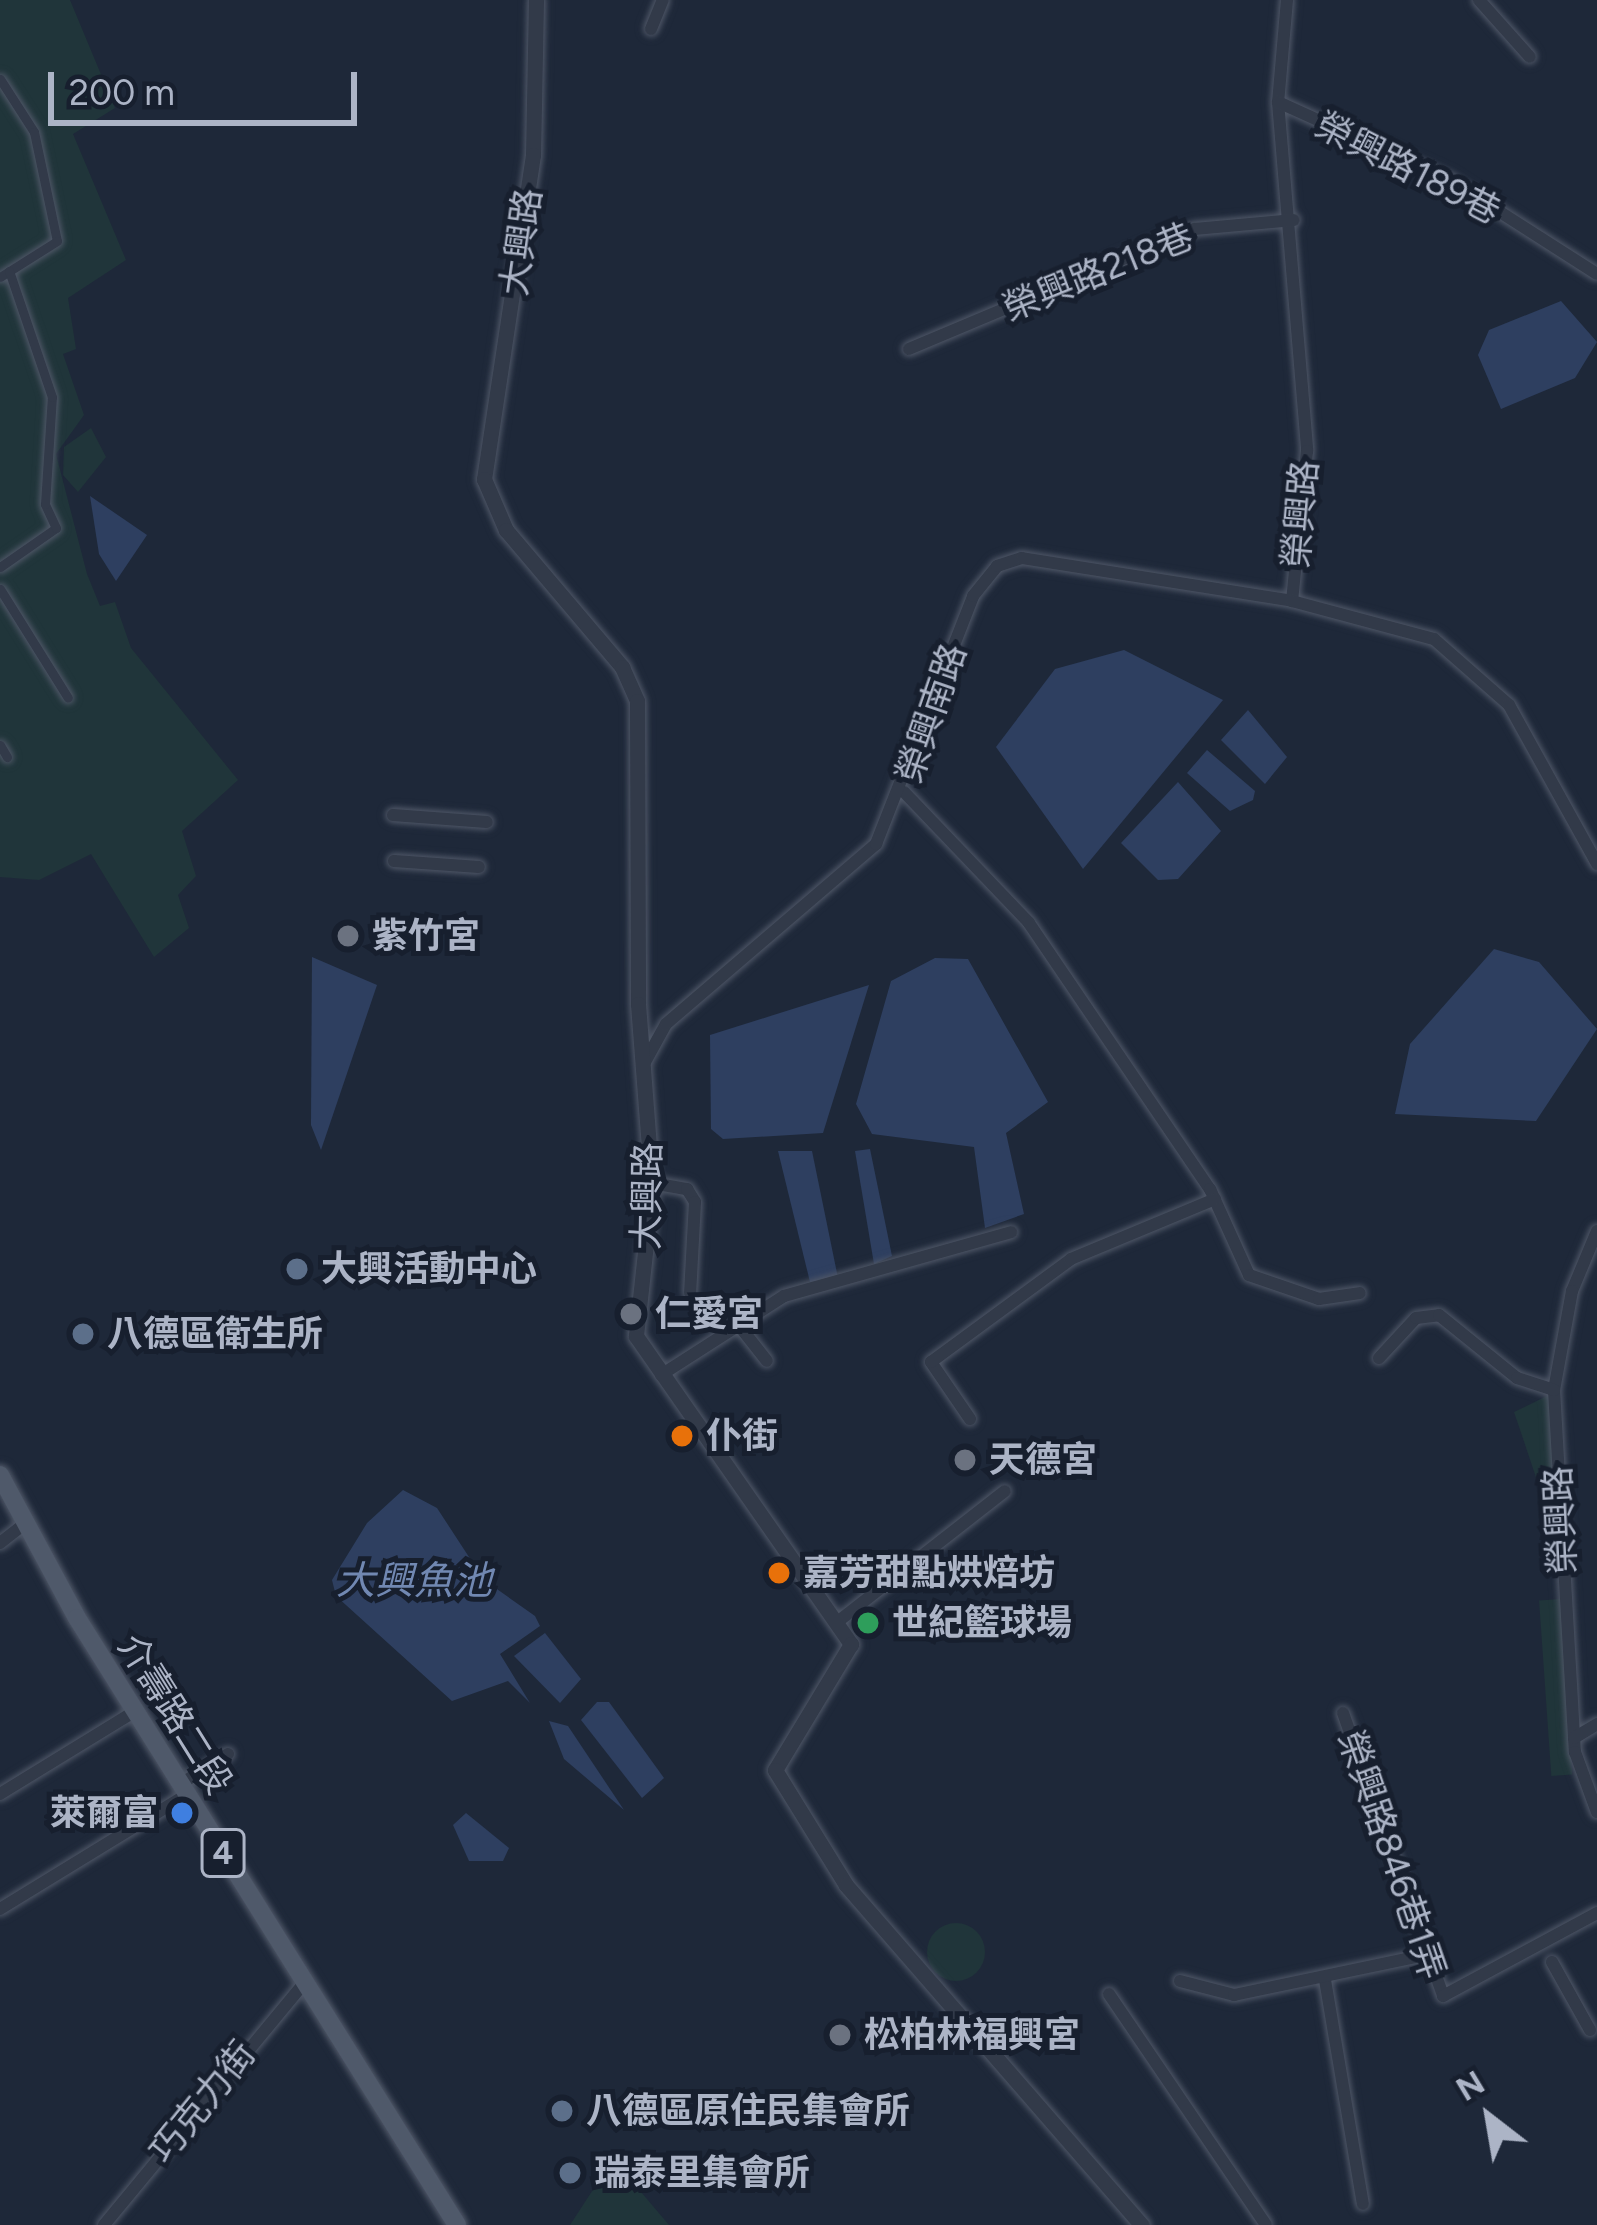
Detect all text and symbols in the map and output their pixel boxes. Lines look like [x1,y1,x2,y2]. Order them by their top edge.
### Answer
scale bar [54,48,363,122]
text: 200 m [69,71,175,114]
street label: 榮興路189巷 [1308,103,1508,233]
street label: 大興路 [492,186,550,298]
street label: 榮興路218巷 [997,214,1199,330]
street label: 榮興路 [1274,458,1326,570]
street label: 榮興南路 [887,638,975,788]
place label: 紫竹宮 [372,914,480,958]
marker: 紫竹宮 [335,923,361,949]
street label: 大興路 [624,1142,670,1250]
place label: 大興活動中心 [321,1247,537,1291]
marker: 大興活動中心 [284,1256,310,1282]
place label: 仁愛宮 [655,1292,763,1336]
marker: 仁愛宮 [618,1301,644,1327]
place label: 八德區衛生所 [107,1312,323,1356]
marker: 八德區衛生所 [70,1321,96,1347]
place label: 仆街 [706,1414,778,1458]
marker: 仆街 [669,1423,695,1449]
place label: 天德宮 [989,1438,1097,1482]
marker: 天德宮 [952,1447,978,1473]
street label: 榮興路 [1536,1465,1584,1575]
place label: 嘉芳甜點烘焙坊 [803,1551,1055,1595]
water label: 大興魚池 [336,1558,492,1604]
marker: 嘉芳甜點烘焙坊 [766,1560,792,1586]
place label: 世紀籃球場 [892,1601,1072,1645]
marker: 世紀籃球場 [855,1610,881,1636]
street label: 介壽路二段 [109,1626,241,1802]
street label: 榮興路846巷1弄 [1329,1725,1455,1985]
place label: 萊爾富 [50,1791,158,1835]
marker: 萊爾富 [169,1800,195,1826]
road number: 4 [199,1826,247,1880]
place label: 松柏林福興宮 [864,2013,1080,2057]
marker: 松柏林福興宮 [827,2022,853,2048]
street label: 巧克力街 [140,2032,264,2172]
north arrow [1429,2057,1549,2177]
text: N [1449,2062,1491,2109]
place label: 八德區原住民集會所 [586,2089,910,2133]
marker: 八德區原住民集會所 [549,2098,575,2124]
place label: 瑞泰里集會所 [594,2151,810,2195]
marker: 瑞泰里集會所 [557,2160,583,2186]

